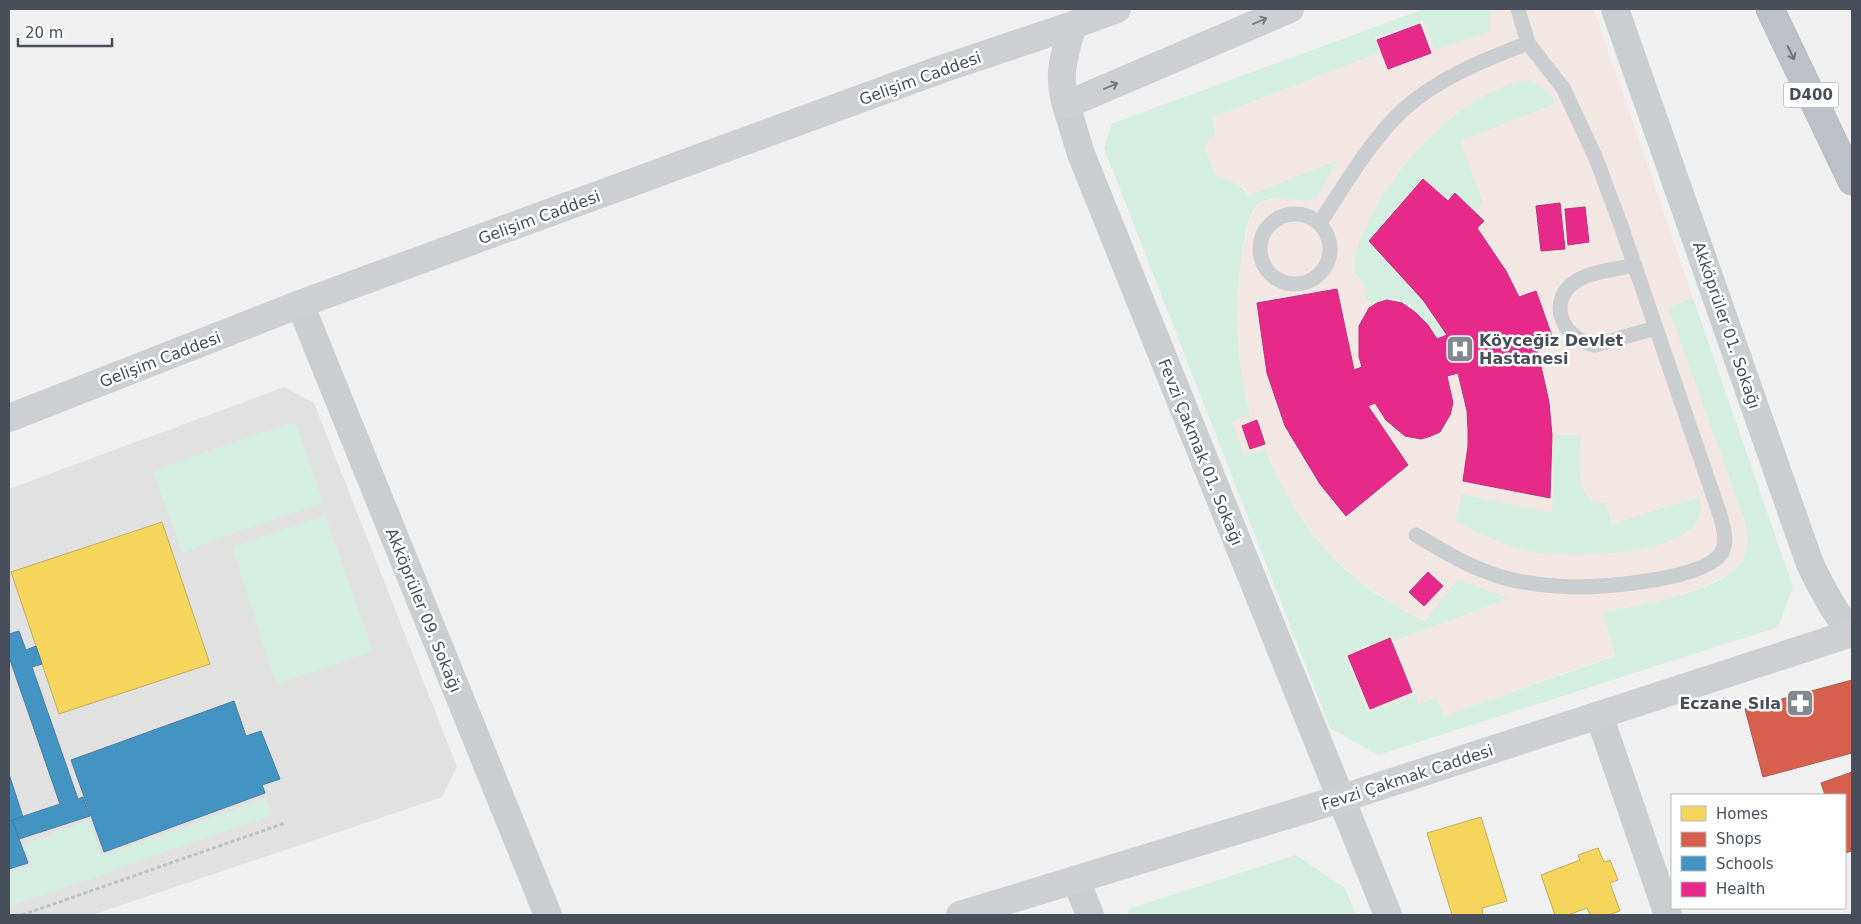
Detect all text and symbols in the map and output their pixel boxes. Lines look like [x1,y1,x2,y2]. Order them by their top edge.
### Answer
scale bar [18,15,111,47]
one-way arrow [1252,16,1267,26]
text: 20 m [25,24,63,42]
one-way arrow [1787,45,1796,60]
street label: Gelişim Caddesi [857,48,984,109]
one-way arrow [1103,80,1118,90]
road number: D400 [1784,82,1838,108]
street label: Gelişim Caddesi [476,187,603,248]
street label: Akköprüler 01. Sokağı [1689,239,1764,411]
street label: Gelişim Caddesi [97,328,224,391]
place label: Köyceğiz Devlet Hastanesi [1479,331,1624,368]
hospital icon: Köyceğiz Devlet Hastanesi [1445,334,1475,364]
street label: Fevzi Çakmak 01. Sokağı [1154,356,1247,548]
street label: Akköprüler 09. Sokağı [382,525,465,695]
pharmacy icon: Eczane Sıla [1785,688,1815,718]
place label: Eczane Sıla [1679,694,1781,713]
street label: Fevzi Çakmak Caddesi [1319,741,1495,814]
legend [1671,794,1846,909]
text: Homes [1716,805,1768,823]
text: Shops [1716,830,1762,848]
text: Schools [1716,855,1774,873]
text: Health [1716,880,1765,898]

